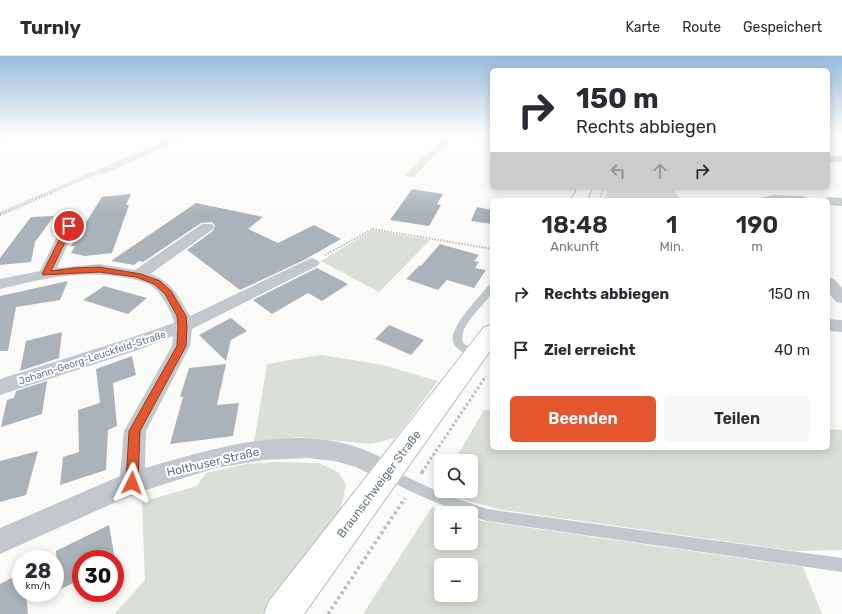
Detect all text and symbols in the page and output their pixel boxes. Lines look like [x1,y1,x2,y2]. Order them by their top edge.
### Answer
text: Turnly [20,16,81,39]
text: Karte [625,19,660,36]
text: Route [682,19,721,36]
text: Gespeichert [743,19,822,36]
text: 150 m [576,82,659,115]
icon: right [510,84,562,136]
text: Rechts abbiegen [576,116,717,138]
icon: left [607,160,629,182]
icon: ahead [649,160,671,182]
icon: right [691,160,713,182]
pin [52,209,86,243]
text: 18:48 [542,211,608,239]
text: 1 [666,211,678,239]
text: 190 [736,211,778,239]
icon: arrive [58,215,80,237]
text: Ankunft [550,239,599,254]
text: Min. [659,239,684,254]
text: m [751,239,763,254]
icon: right [510,283,532,305]
text: Rechts abbiegen [544,285,669,303]
text: 150 m [768,285,810,303]
street label: Johann-Georg-Leuckfeld-Straße [17,328,168,388]
icon: arrive [510,339,532,361]
text: Ziel erreicht [544,341,636,359]
text: 40 m [774,341,810,359]
button: Beenden [510,396,656,442]
button: Teilen [664,396,810,442]
street label: Braunschweiger Straße [334,427,424,540]
street label: Holthuser Straße [165,444,261,479]
map controls [434,454,478,602]
button: search [434,454,478,498]
position arrow [111,462,153,504]
button: + [434,506,478,550]
speed limit sign: 30 [72,550,124,602]
button: − [434,558,478,602]
text: 28 [25,559,51,583]
text: km/h [26,580,50,592]

